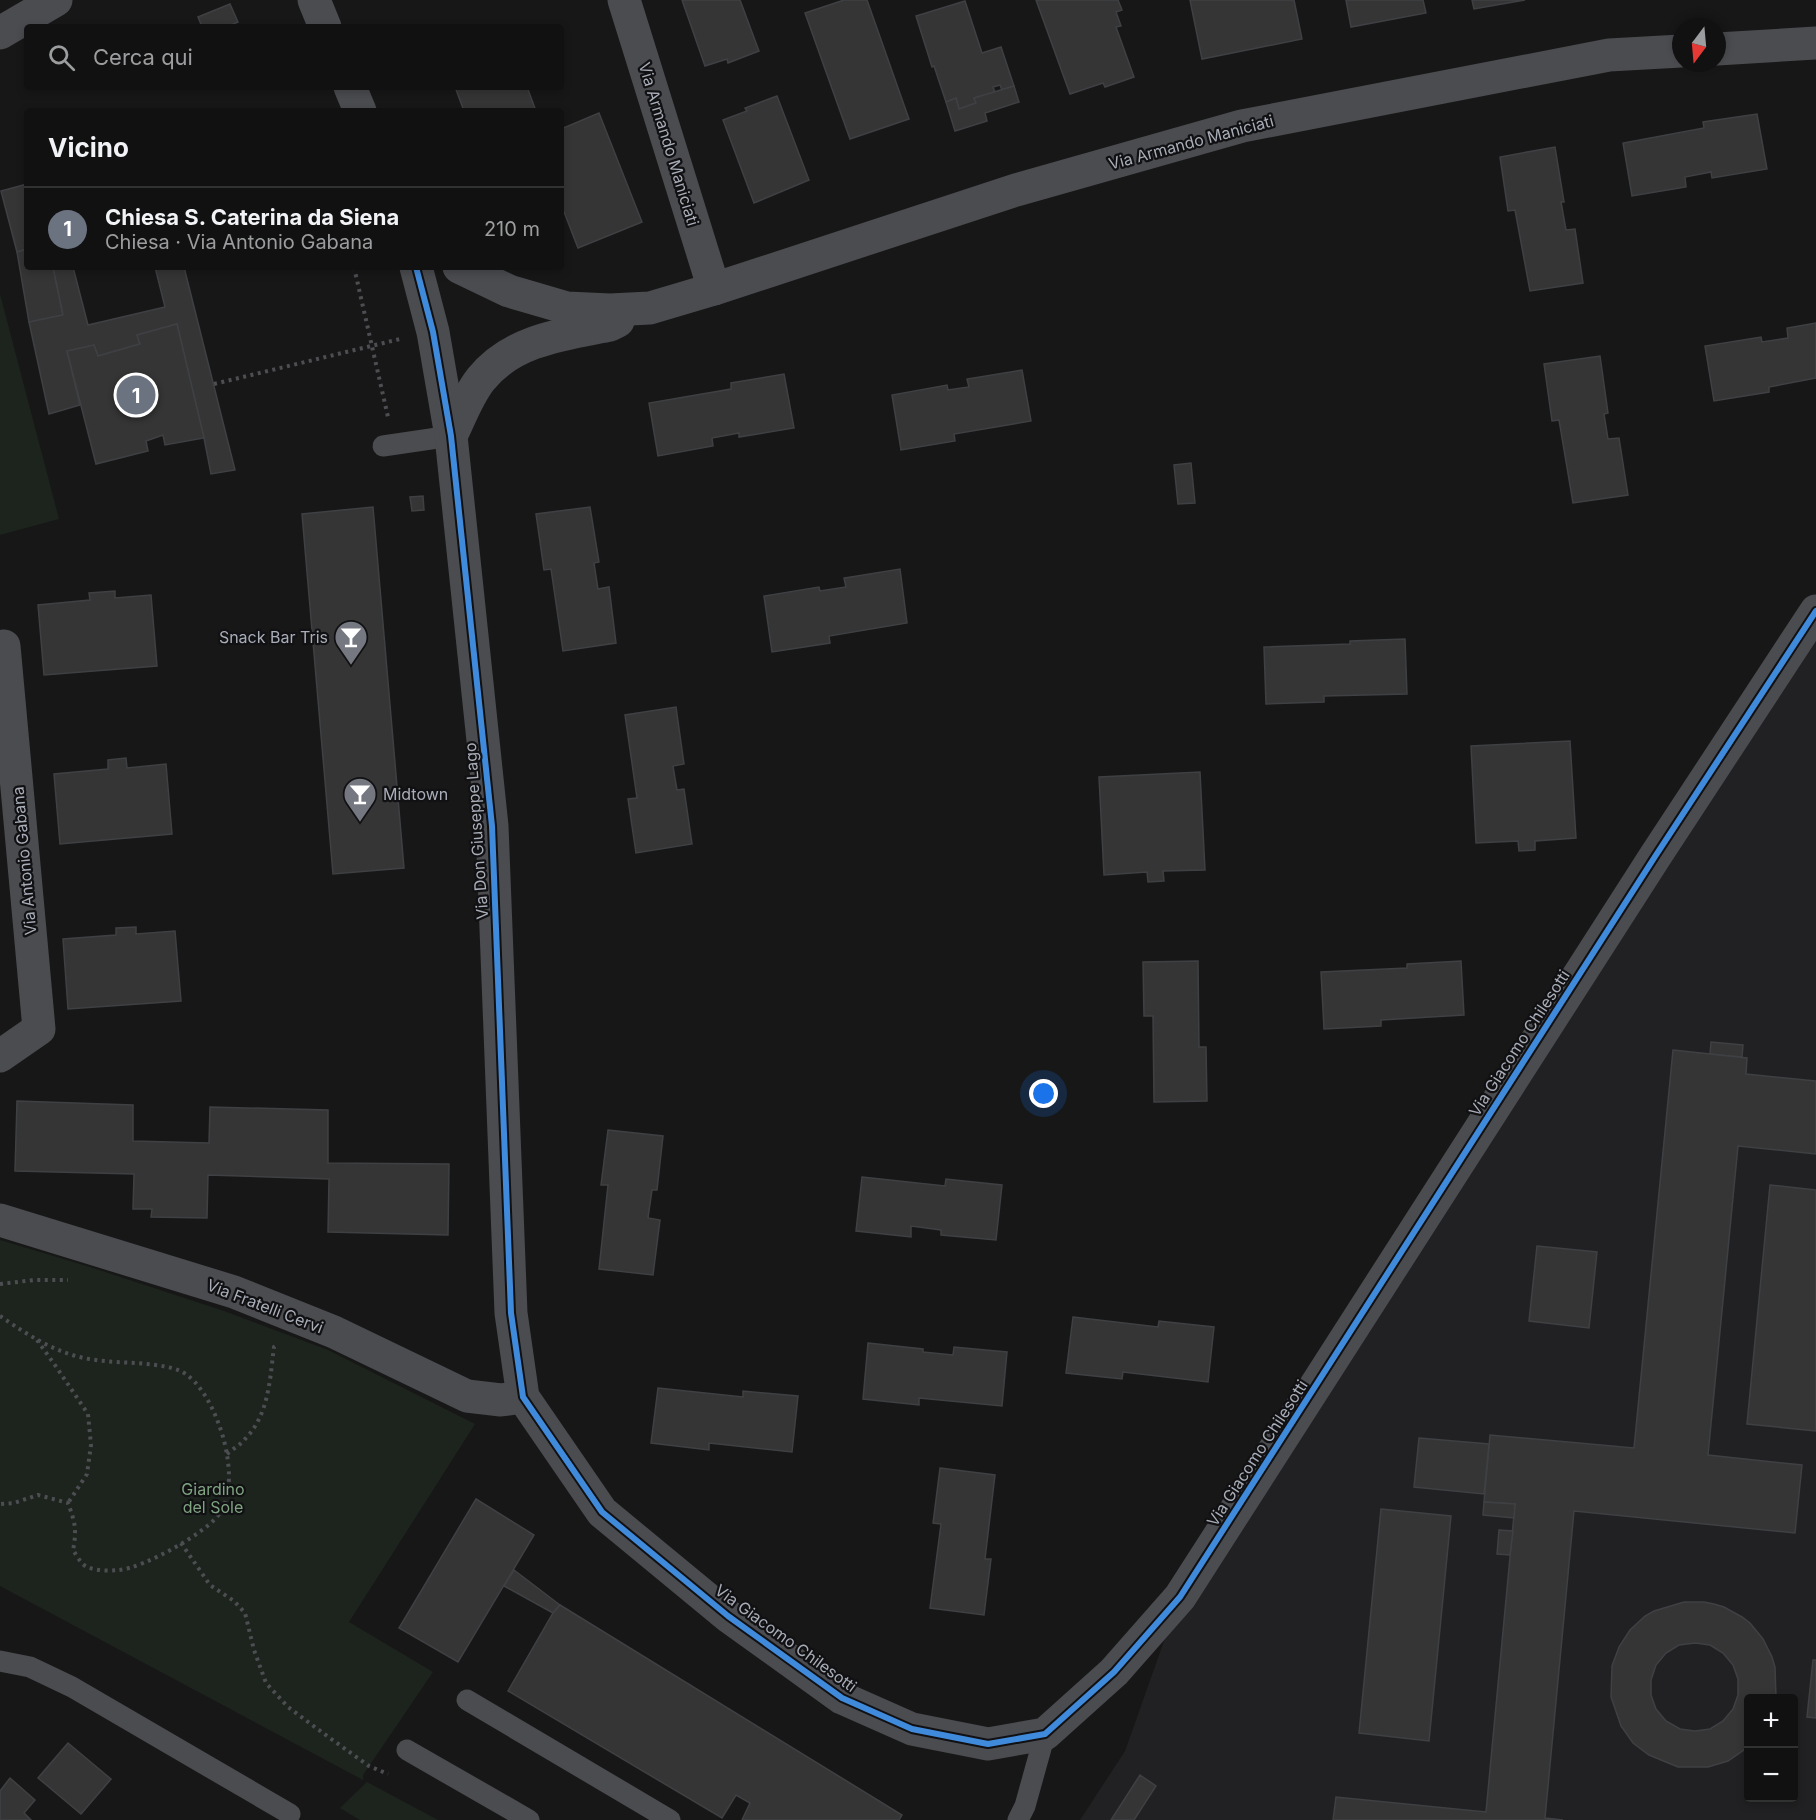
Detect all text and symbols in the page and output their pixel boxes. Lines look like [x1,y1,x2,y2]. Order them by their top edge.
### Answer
north arrow [1672,18,1726,72]
search box [24,24,564,90]
icon: search [45,41,78,74]
text: Cerca qui [93,44,193,70]
street label: Via Armando Maniciati [635,60,703,228]
street label: Via Armando Maniciati [1106,110,1276,174]
text: Vicino [48,132,129,163]
text: Chiesa S. Caterina da Siena [105,204,399,230]
text: 1 [63,217,72,241]
text: 210 m [484,217,540,241]
text: Chiesa · Via Antonio Gabana [105,230,373,254]
pin: 1 [116,372,156,418]
bar icon: Snack Bar Tris [333,619,369,666]
place label: Snack Bar Tris [219,627,328,647]
street label: Via Don Giuseppe Lago [460,742,492,920]
bar icon: Midtown [342,776,378,823]
place label: Midtown [383,784,448,804]
street label: Via Antonio Gabana [8,786,40,936]
street label: Via Giacomo Chilesotti [1464,966,1574,1120]
your location [1029,1079,1058,1108]
street label: Via Fratelli Cervi [204,1275,326,1337]
street label: Via Giacomo Chilesotti [1202,1376,1312,1530]
park label: Giardino del Sole [181,1479,245,1517]
street label: Via Giacomo Chilesotti [711,1580,861,1696]
map controls [1744,1694,1798,1802]
button: + [1744,1694,1798,1748]
button: − [1744,1748,1798,1802]

